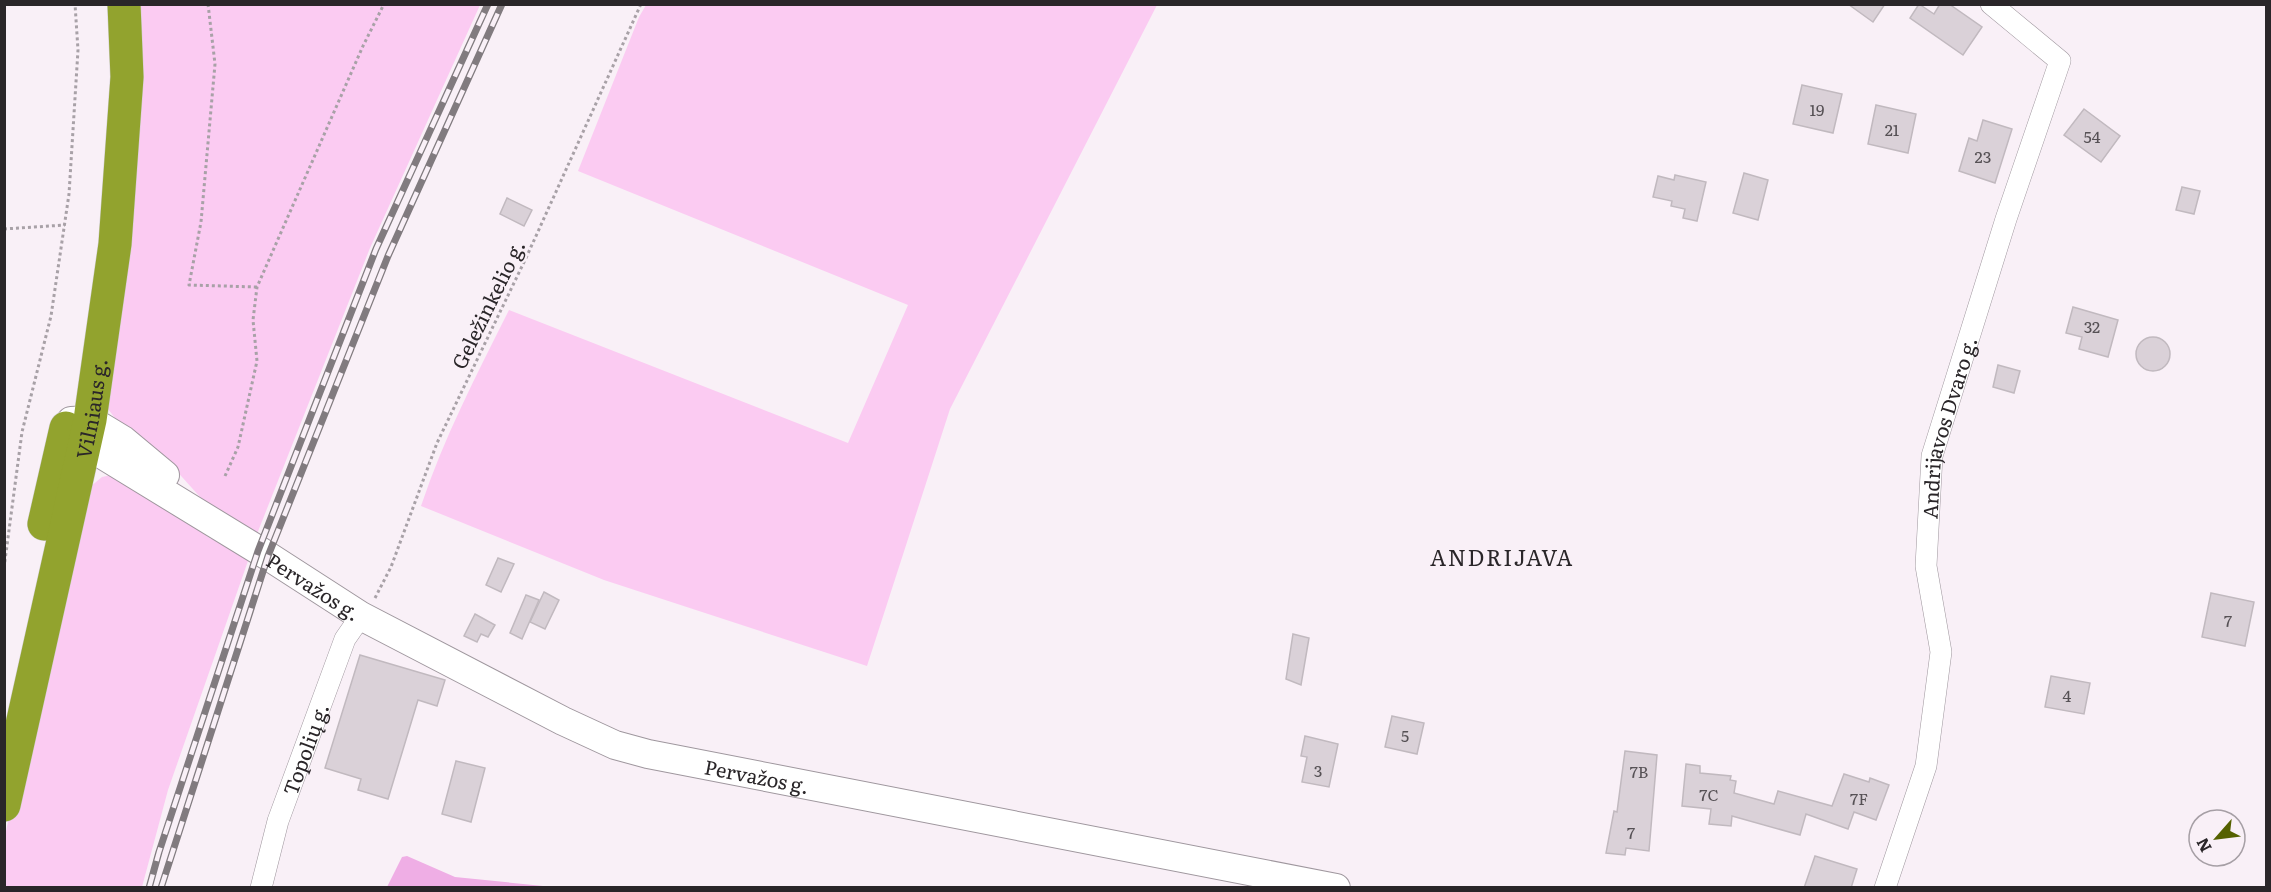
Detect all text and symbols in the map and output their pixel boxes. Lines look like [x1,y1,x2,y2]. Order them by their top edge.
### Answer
house number: 19 [1810,97,1824,121]
house number: 21 [1885,117,1900,141]
house number: 54 [2084,124,2101,148]
house number: 23 [1975,144,1991,168]
street label: Geležinkelio g. [443,234,531,374]
house number: 32 [2084,314,2100,338]
street label: Andrijavos Dvaro g. [1914,333,1983,520]
street label: Vilniaus g. [67,356,114,462]
district label: ANDRIJAVA [1430,540,1574,573]
street label: Pervažos g. [261,544,367,627]
house number: 7 [2224,608,2232,632]
house number: 4 [2063,683,2072,707]
street label: Topolių g. [274,699,335,799]
house number: 5 [1401,723,1409,747]
street label: Pervažos g. [702,750,812,800]
house number: 3 [1314,758,1322,782]
house number: 7B [1630,759,1648,783]
house number: 7C [1699,782,1719,806]
house number: 7F [1850,786,1868,810]
north arrow [2187,808,2247,868]
house number: 7 [1627,820,1635,844]
text: N [2189,834,2217,857]

